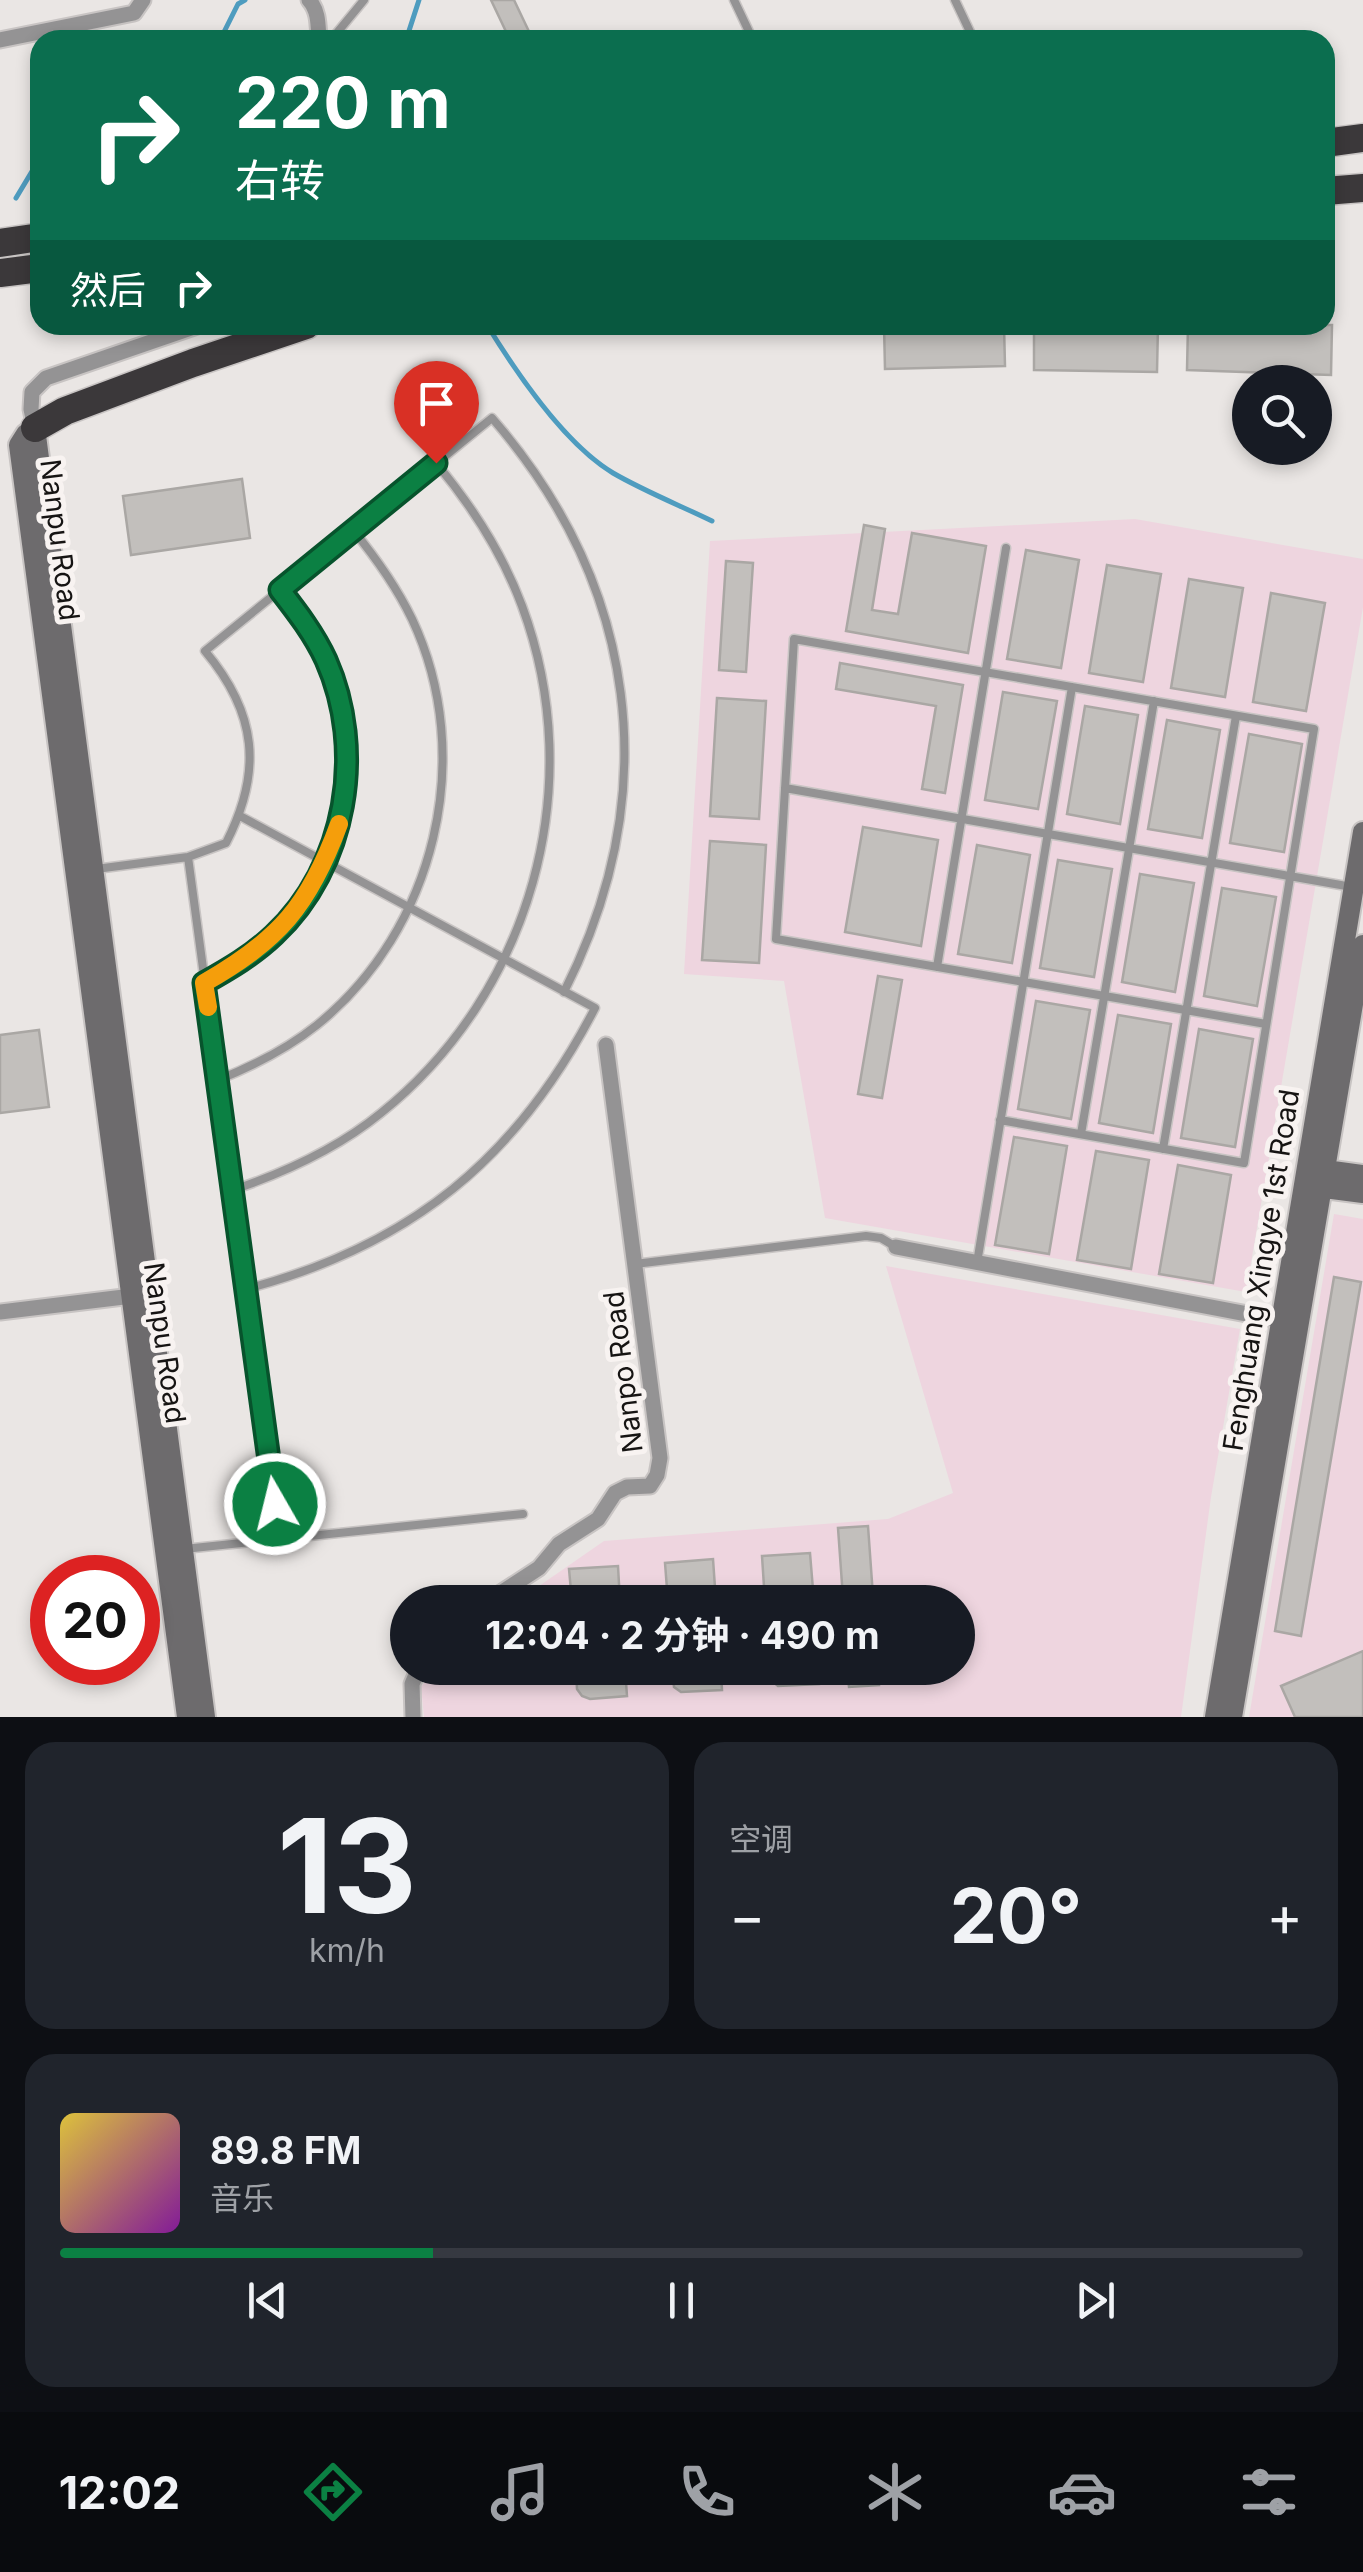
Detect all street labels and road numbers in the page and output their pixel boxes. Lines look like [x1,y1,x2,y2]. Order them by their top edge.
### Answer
street label: Nanpu Road [33,457,87,623]
street label: Fenghuang Xingye 1st Road [1216,1087,1306,1453]
street label: Nanpu Road [137,1260,193,1426]
street label: Nanpo Road [596,1289,650,1455]

